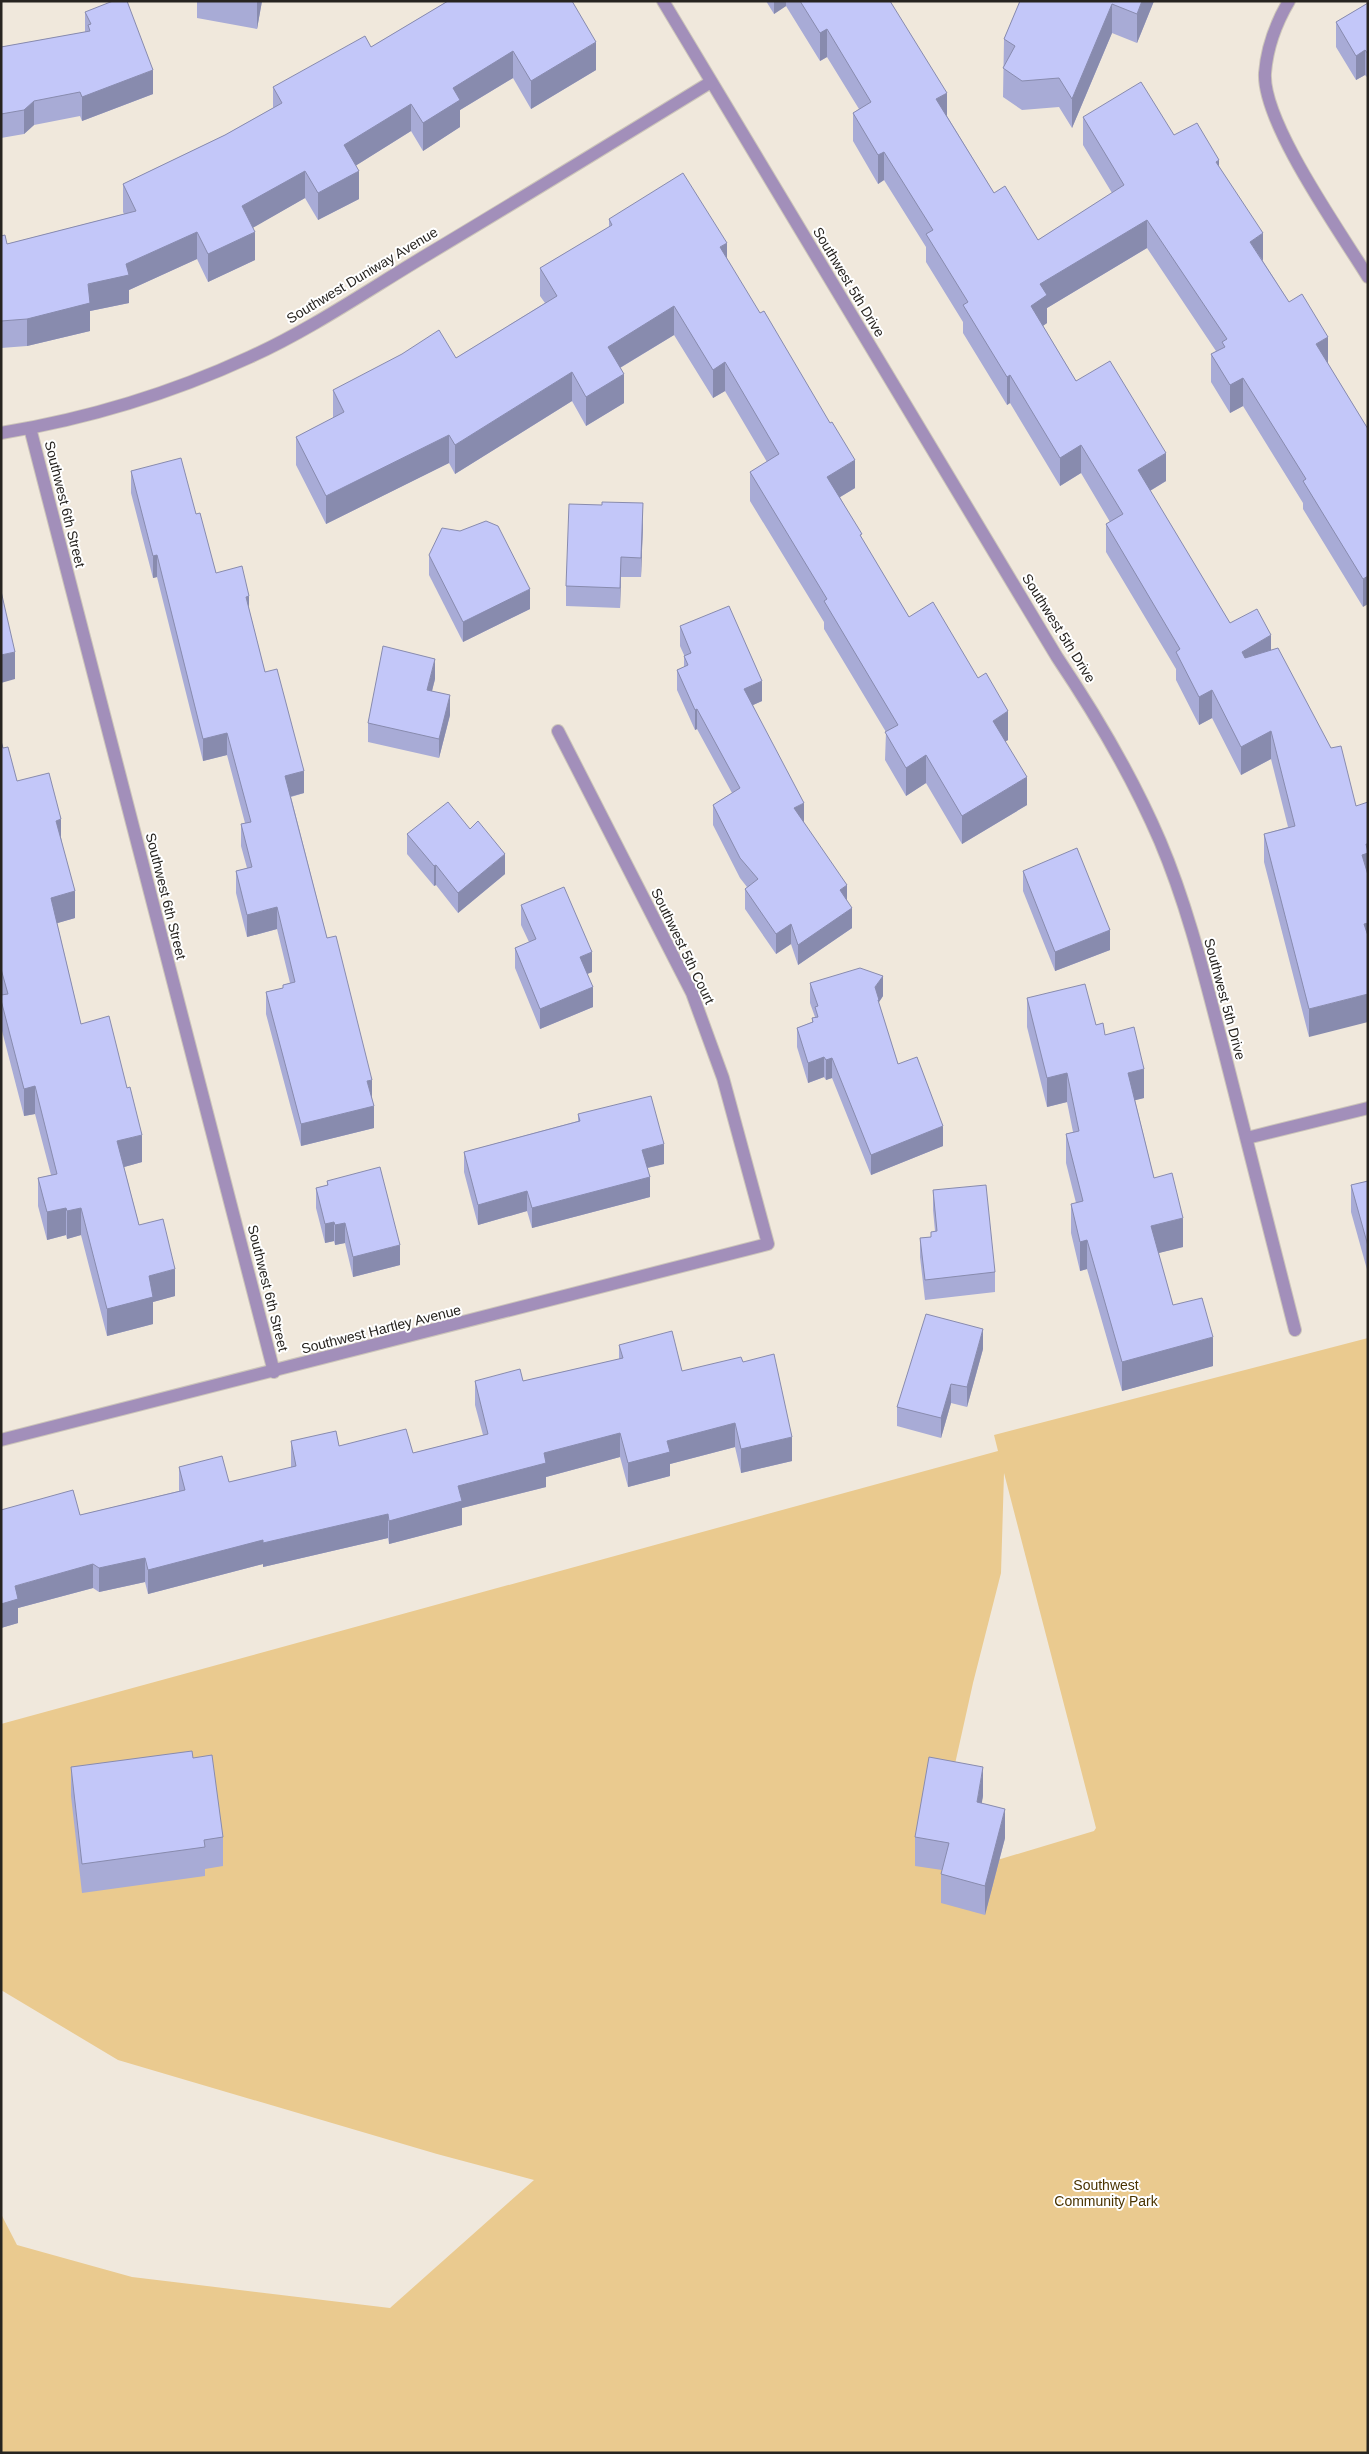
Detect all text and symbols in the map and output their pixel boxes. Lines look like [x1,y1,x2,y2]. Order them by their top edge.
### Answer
street label: Southwest Duniway Avenue [284,223,441,326]
street label: Southwest 5th Drive [810,224,888,340]
street label: Southwest 6th Street [42,439,89,569]
street label: Southwest 5th Drive [1019,571,1099,686]
street label: Southwest 6th Street [143,831,190,961]
street label: Southwest 5th Court [648,885,718,1007]
street label: Southwest 5th Drive [1201,936,1249,1062]
street label: Southwest 6th Street [245,1223,292,1353]
street label: Southwest Hartley Avenue [300,1301,463,1357]
park label: Southwest Community Park [1054,2177,1159,2209]

